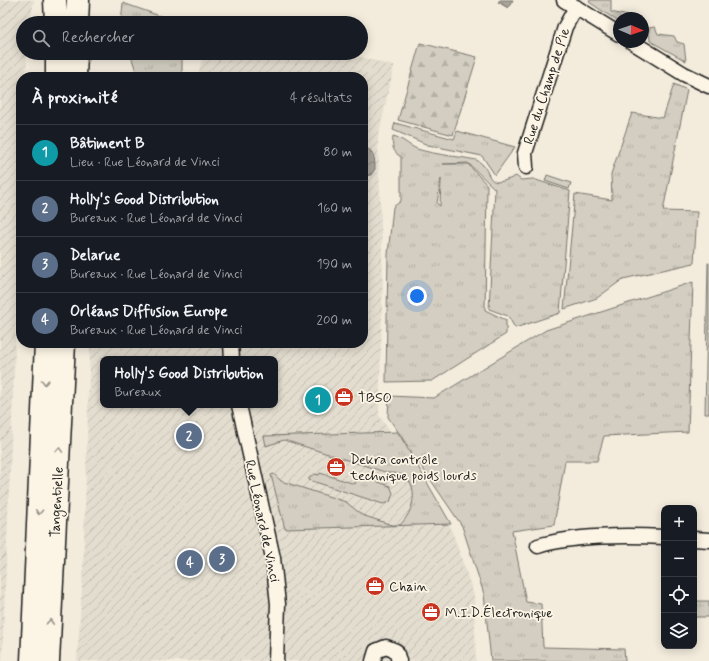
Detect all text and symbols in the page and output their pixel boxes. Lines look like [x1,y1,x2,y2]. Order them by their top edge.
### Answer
north arrow [613,12,649,48]
search box [16,16,368,60]
street label: Rue du Champ de Pie [520,25,574,147]
icon: search [30,27,52,49]
text: Rechercher [62,28,135,48]
text: À proximité [32,87,117,109]
text: 4 résultats [290,90,352,107]
text: Bâtiment B [70,134,145,154]
text: 1 [42,144,48,161]
text: 80 m [323,144,352,161]
text: Lieu · Rue Léonard de Vinci [70,154,220,171]
text: Holly's Good Distribution [70,190,219,210]
text: 2 [42,200,48,217]
text: 160 m [317,200,352,217]
text: Bureaux · Rue Léonard de Vinci [70,210,243,227]
text: Delarue [70,246,120,266]
text: 3 [42,256,48,273]
text: 190 m [317,256,352,273]
text: Bureaux · Rue Léonard de Vinci [70,266,243,283]
your location [407,286,427,306]
text: Orléans Diffusion Europe [70,302,228,322]
text: 4 [41,312,49,329]
text: 200 m [317,312,352,329]
text: Bureaux · Rue Léonard de Vinci [70,322,243,339]
popup [100,356,278,408]
text: Holly's Good Distribution [115,364,263,384]
one-way arrow [40,379,49,385]
text: Bureaux [115,384,161,401]
pin: 1 [305,385,331,415]
office icon: TBSO [333,386,355,408]
place label: TBSO [358,389,392,407]
pin: 2 [176,421,202,451]
one-way arrow [55,447,63,453]
place label: Dekra contrôle technique poids lourds [349,451,477,485]
office icon: Dekra contrôle technique poids lourds [325,456,347,478]
street label: Rue Léonard de Vinci [240,458,284,584]
street label: Tangentielle [46,466,69,538]
map controls [661,505,697,649]
button: + [661,505,697,541]
one-way arrow [35,509,43,515]
button: − [661,541,697,577]
pin: 3 [209,544,235,574]
pin: 4 [177,548,203,578]
office icon: Chain [364,575,386,597]
button: locate [661,577,697,613]
place label: Chain [389,578,428,596]
office icon: M.I.D.Électronique [420,601,442,623]
place label: M.I.D.Électronique [445,604,553,622]
button: layers [661,613,697,649]
one-way arrow [46,619,54,625]

